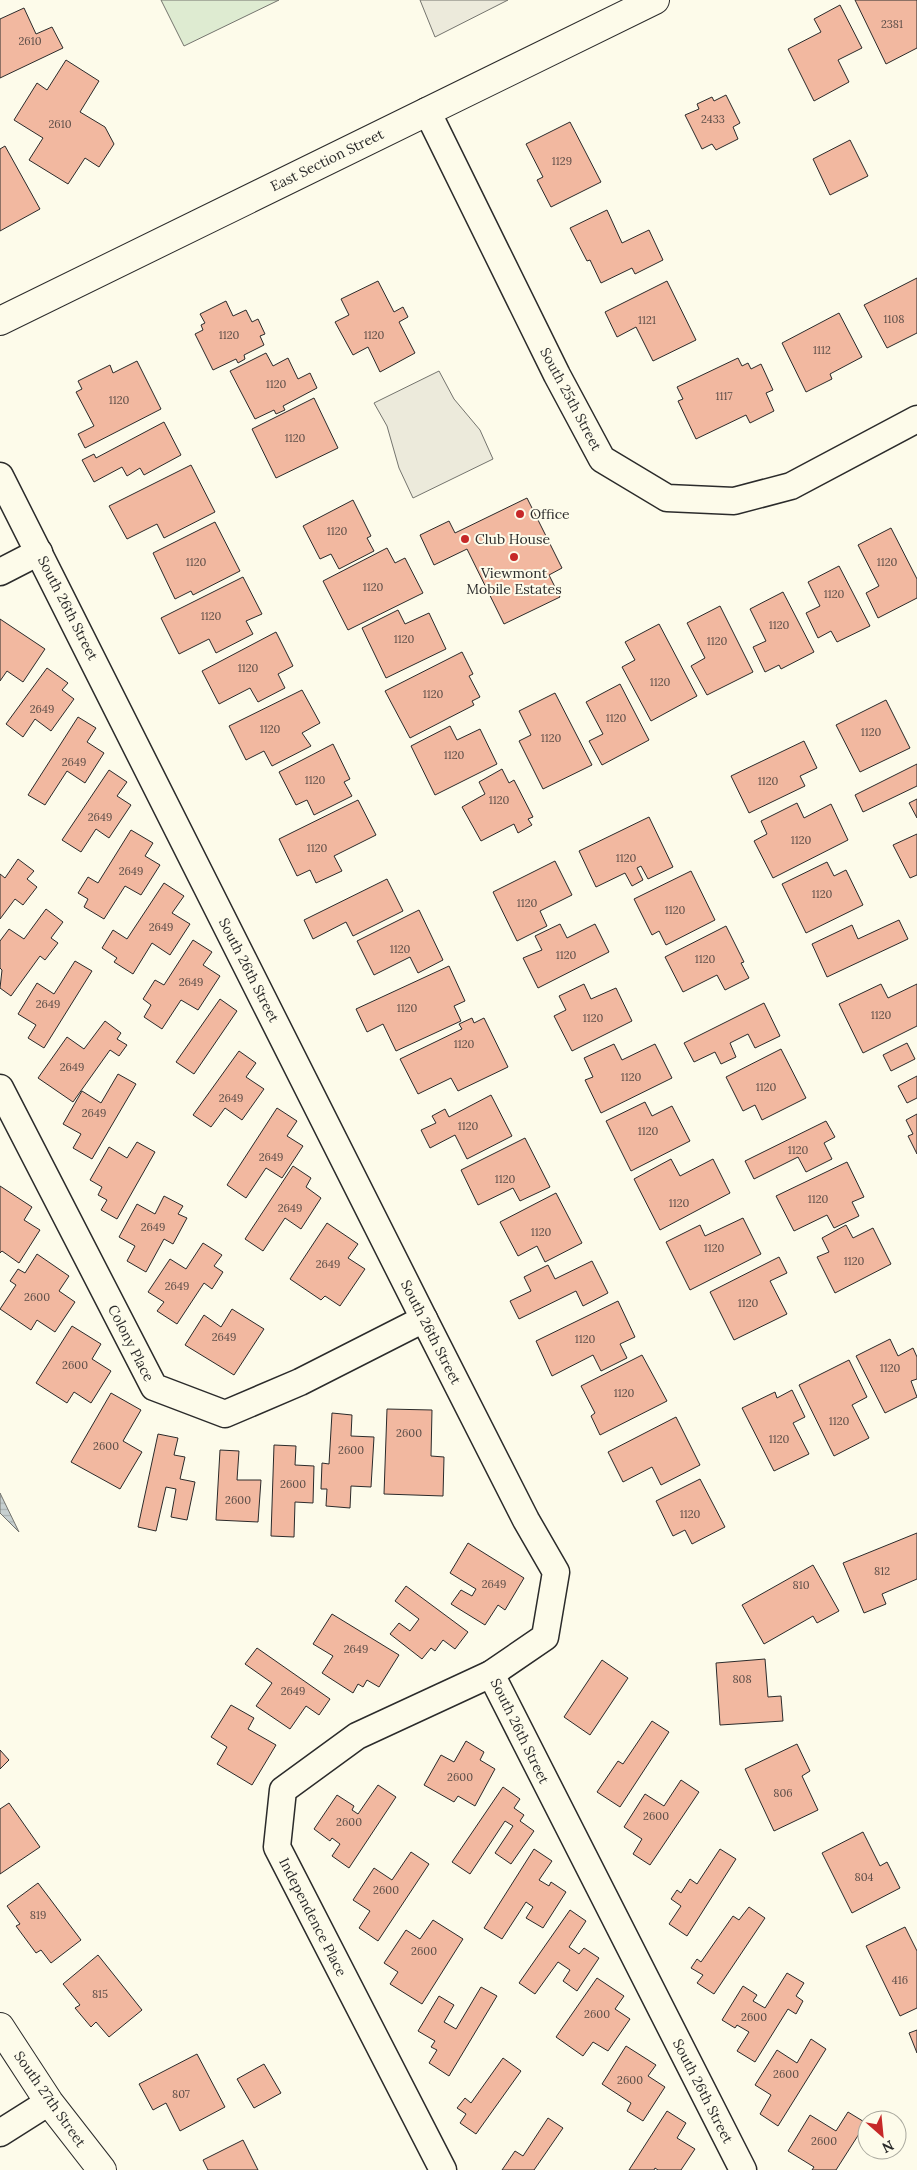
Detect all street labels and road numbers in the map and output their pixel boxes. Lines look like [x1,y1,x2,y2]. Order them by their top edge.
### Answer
street label: East Section Street [267,125,387,195]
street label: South 25th Street [536,344,606,454]
street label: South 26th Street [34,553,102,664]
street label: South 26th Street [215,915,283,1026]
street label: South 26th Street [397,1277,465,1388]
street label: Colony Place [104,1302,158,1385]
street label: South 26th Street [487,1675,553,1787]
street label: Independence Place [275,1855,351,1980]
street label: South 26th Street [669,2036,737,2147]
street label: South 27th Street [10,2048,90,2151]

